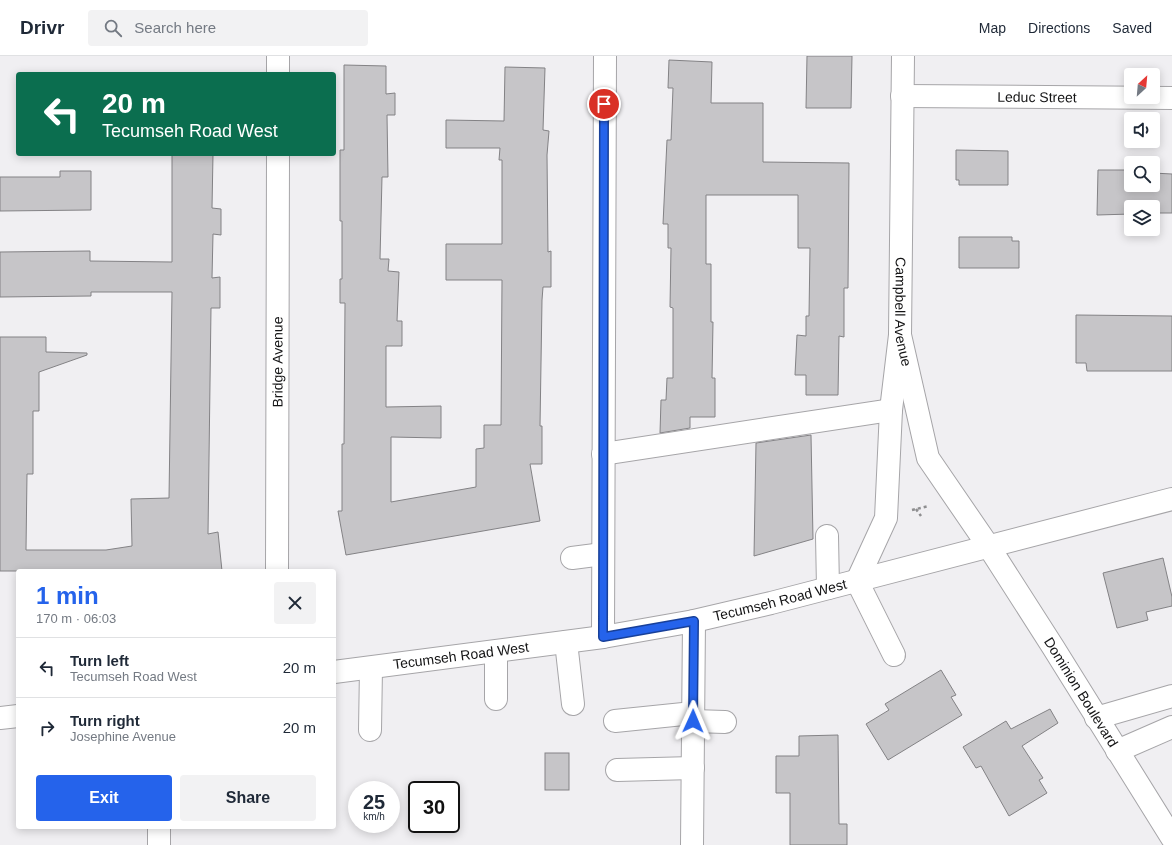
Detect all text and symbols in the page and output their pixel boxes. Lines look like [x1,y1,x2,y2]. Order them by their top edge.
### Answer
search box [88,10,368,46]
text: Drivr [20,17,64,38]
icon: search [102,17,124,39]
text: Search here [134,19,216,36]
text: Map [979,20,1006,36]
text: Directions [1028,20,1090,36]
text: Saved [1112,20,1152,36]
north arrow [1124,68,1160,104]
map controls [1124,68,1160,236]
pin [587,87,621,121]
icon: left [36,88,88,140]
text: 20 m [102,88,166,119]
street label: Leduc Street [997,89,1077,105]
icon: arrive [593,93,615,115]
button: sound [1124,112,1160,148]
text: Tecumseh Road West [102,121,278,141]
button: search [1124,156,1160,192]
button: layers [1124,200,1160,236]
street label: Campbell Avenue [892,257,915,368]
street label: Bridge Avenue [269,316,286,407]
street label: Tecumseh Road West [712,576,848,624]
text: 1 min [36,582,99,609]
button: close [274,582,316,624]
text: 170 m · 06:03 [36,611,116,626]
street label: Dominion Boulevard [1041,634,1121,750]
street label: Tecumseh Road West [392,639,530,672]
text: Turn left [70,652,129,669]
icon: left [36,657,58,679]
text: 20 m [283,659,316,676]
text: Tecumseh Road West [70,669,197,684]
position arrow [672,700,714,742]
text: Turn right [70,712,140,729]
icon: right [36,717,58,739]
text: 20 m [283,719,316,736]
text: Josephine Avenue [70,729,176,744]
button: Exit [36,775,172,821]
button: Share [180,775,316,821]
speed limit sign: 30 [408,781,460,833]
text: 25 [363,791,385,813]
text: km/h [363,811,385,822]

